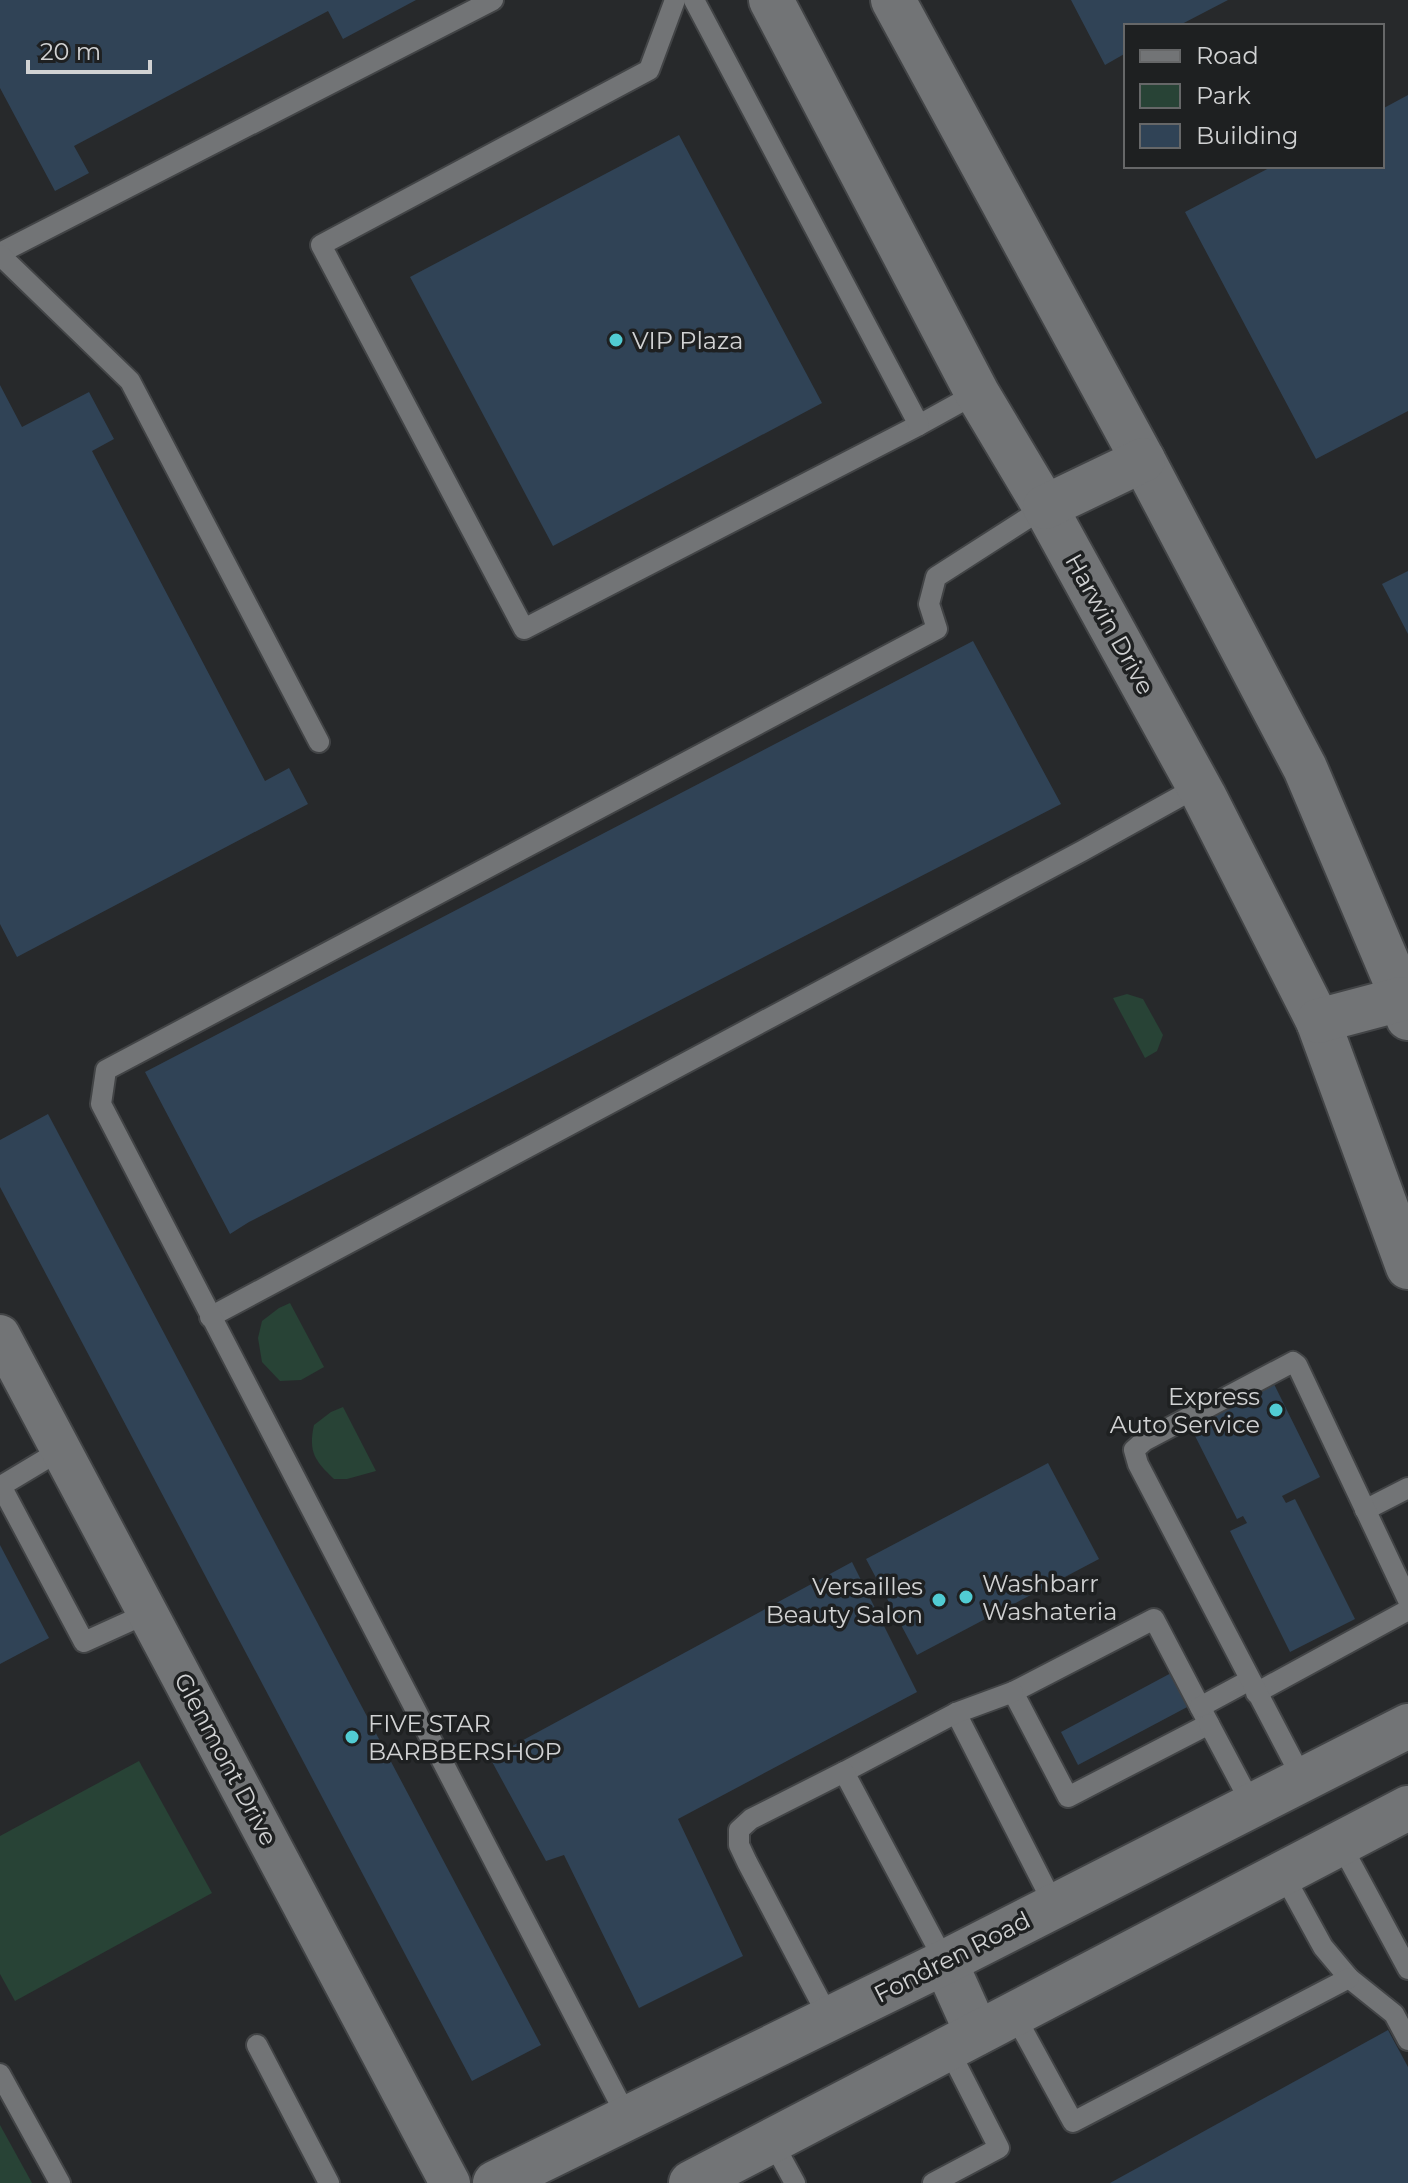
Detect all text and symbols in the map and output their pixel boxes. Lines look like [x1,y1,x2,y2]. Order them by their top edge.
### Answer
scale bar [28,24,150,74]
legend [1124,24,1384,168]
text: 20 m [40,37,101,66]
text: Road [1196,41,1259,70]
text: Park [1196,81,1251,110]
text: Building [1196,121,1299,150]
place label: VIP Plaza [632,326,743,355]
marker: VIP Plaza [607,331,625,349]
street label: Harwin Drive [1059,548,1161,700]
place label: Express Auto Service [1110,1382,1260,1439]
marker: Express Auto Service [1267,1401,1285,1419]
place label: Washbarr Washateria [982,1569,1117,1626]
place label: Versailles Beauty Salon [766,1572,923,1629]
marker: Washbarr Washateria [957,1588,975,1606]
marker: Versailles Beauty Salon [930,1591,948,1609]
street label: Glenmont Drive [168,1668,284,1850]
place label: FIVE STAR BARBBERSHOP [368,1709,562,1766]
marker: FIVE STAR BARBBERSHOP [343,1728,361,1746]
street label: Fondren Road [869,1905,1035,2009]

